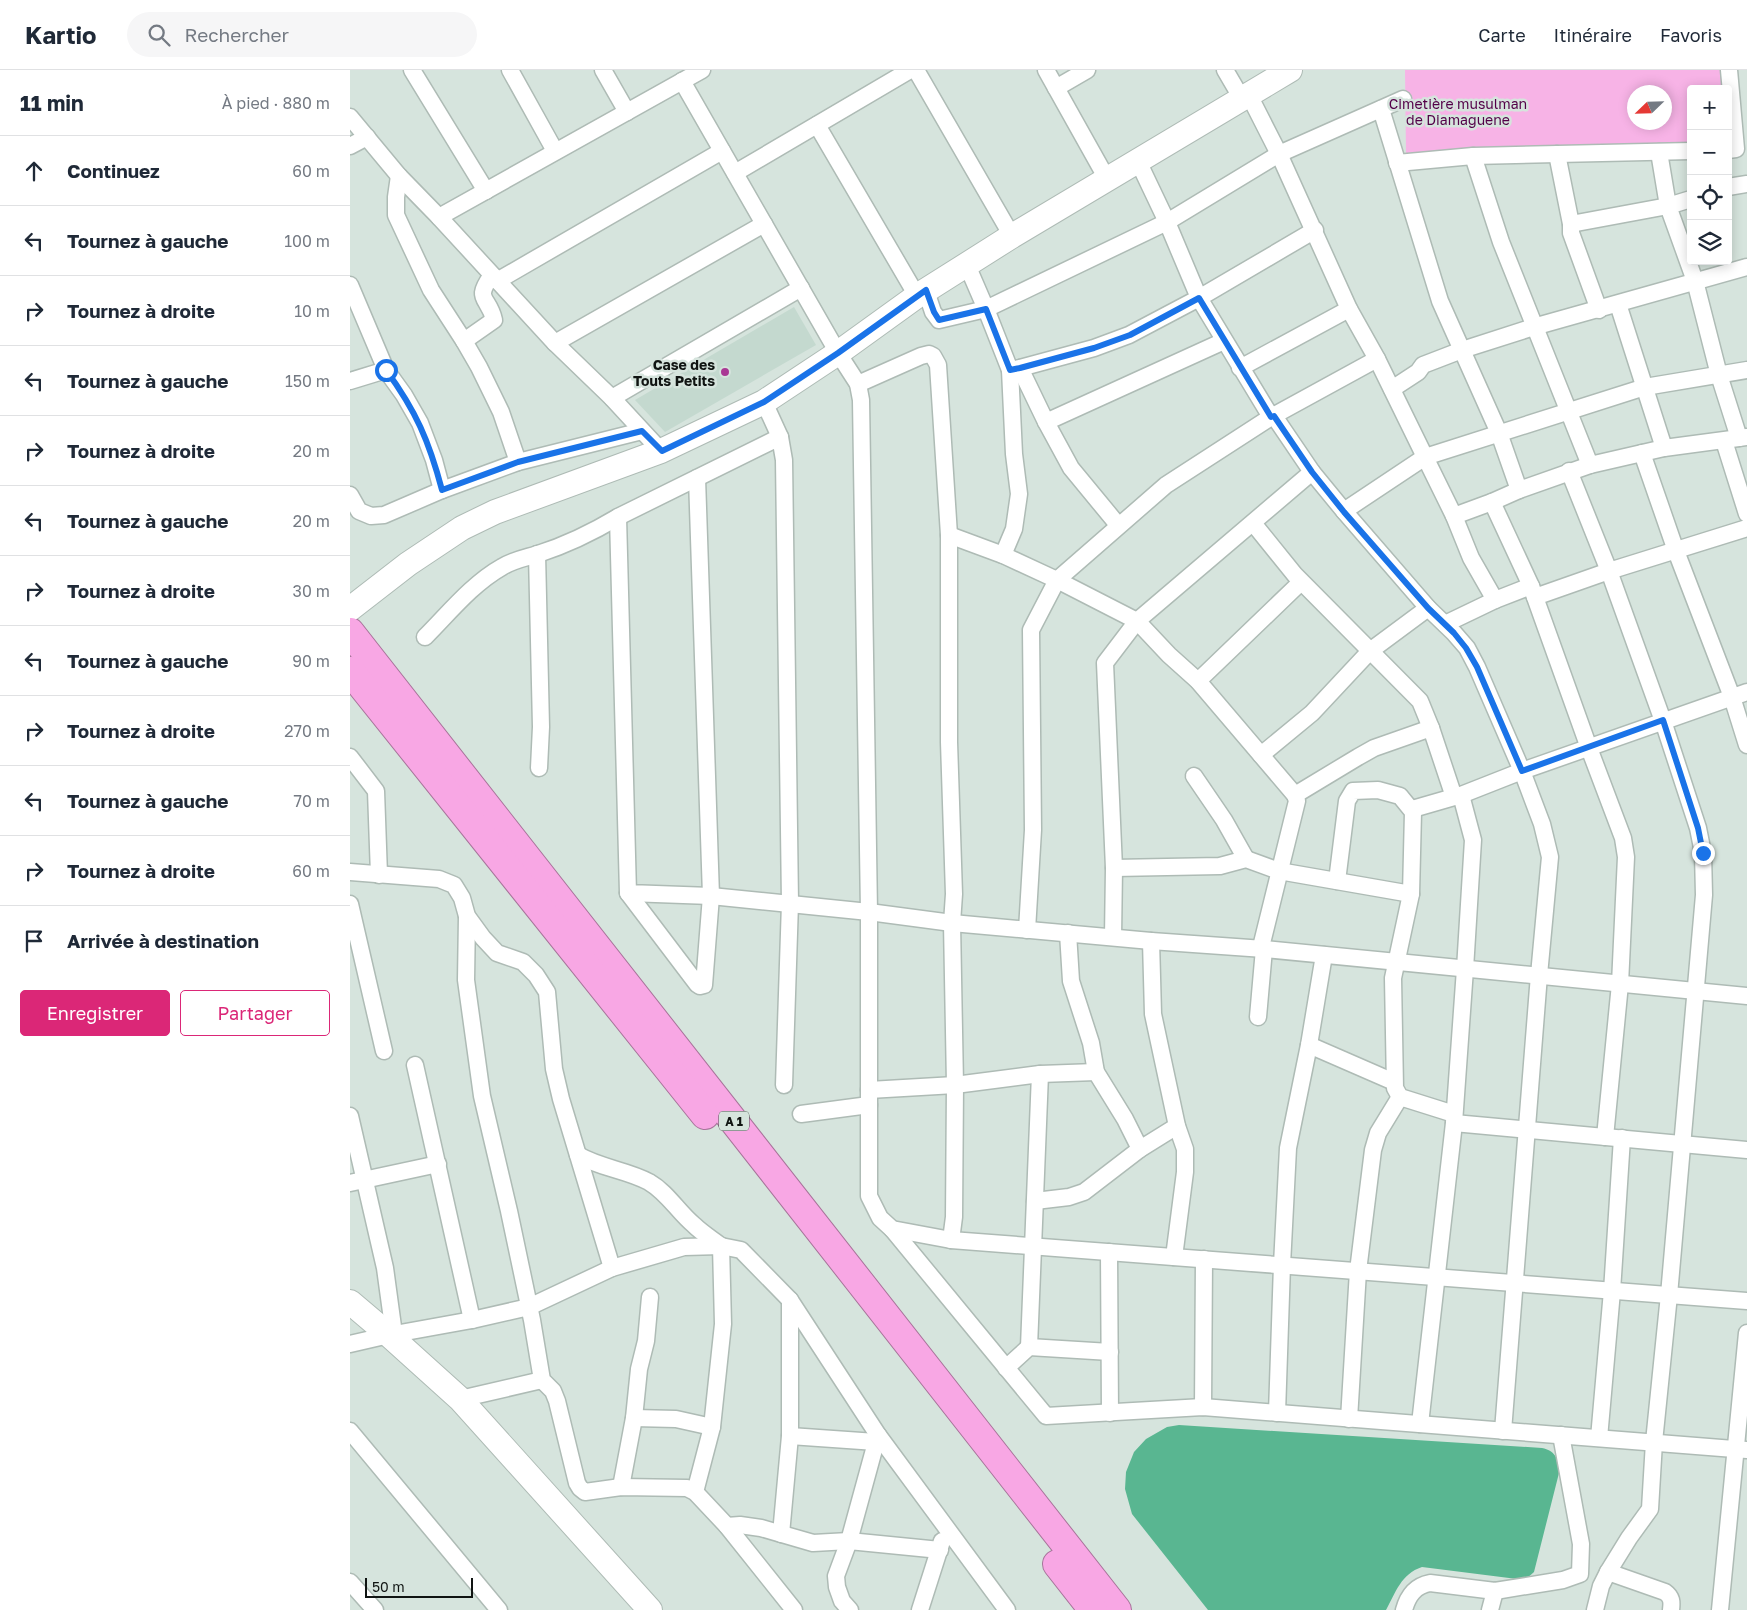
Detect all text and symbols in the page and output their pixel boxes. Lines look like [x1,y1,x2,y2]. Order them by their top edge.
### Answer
search box [127,12,477,57]
text: Kartio [25,20,97,49]
icon: search [145,21,173,49]
text: Rechercher [185,23,289,46]
text: Carte [1478,24,1526,46]
text: Itinéraire [1554,24,1632,46]
text: Favoris [1660,24,1722,46]
north arrow [1627,85,1672,130]
map controls [1687,85,1732,265]
button: + [1687,85,1732,130]
text: 11 min [20,90,84,116]
text: À pied · 880 m [222,93,330,113]
park label: Cimetière musulman de Diamaguene [1389,95,1527,128]
button: − [1687,130,1732,175]
icon: ahead [20,157,48,185]
text: Continuez [67,159,160,182]
text: 60 m [292,161,330,181]
button: locate [1687,175,1732,220]
button: layers [1687,220,1732,265]
icon: left [20,227,48,255]
text: Tournez à gauche [67,229,228,252]
text: 100 m [284,231,330,251]
icon: right [20,297,48,325]
text: Tournez à droite [67,299,215,322]
text: 10 m [294,301,330,321]
place label: Case des Touts Petits [633,356,715,389]
route start [375,359,398,382]
marker: Case des Touts Petits [719,366,731,378]
icon: left [20,367,48,395]
text: Tournez à gauche [67,369,228,392]
text: 150 m [285,371,330,391]
icon: right [20,437,48,465]
text: Tournez à droite [67,439,215,462]
text: 20 m [293,441,330,461]
icon: left [20,507,48,535]
text: Tournez à gauche [67,509,228,532]
text: 20 m [293,511,330,531]
icon: right [20,577,48,605]
text: Tournez à droite [67,579,215,602]
text: 30 m [293,581,330,601]
icon: left [20,647,48,675]
text: Tournez à gauche [67,649,228,672]
text: 90 m [292,651,330,671]
icon: right [20,717,48,745]
text: Tournez à droite [67,719,215,742]
text: 270 m [284,721,330,741]
icon: left [20,787,48,815]
text: Tournez à gauche [67,789,228,812]
text: 70 m [293,791,330,811]
route end [1692,842,1715,865]
icon: right [20,857,48,885]
text: Tournez à droite [67,859,215,882]
text: 60 m [292,861,330,881]
icon: arrive [20,927,48,955]
text: Arrivée à destination [67,929,259,952]
button: Enregistrer [20,990,170,1036]
button: Partager [180,990,330,1036]
road number: A 1 [719,1112,749,1130]
scale bar [365,1575,472,1598]
text: 50 m [372,1578,405,1595]

